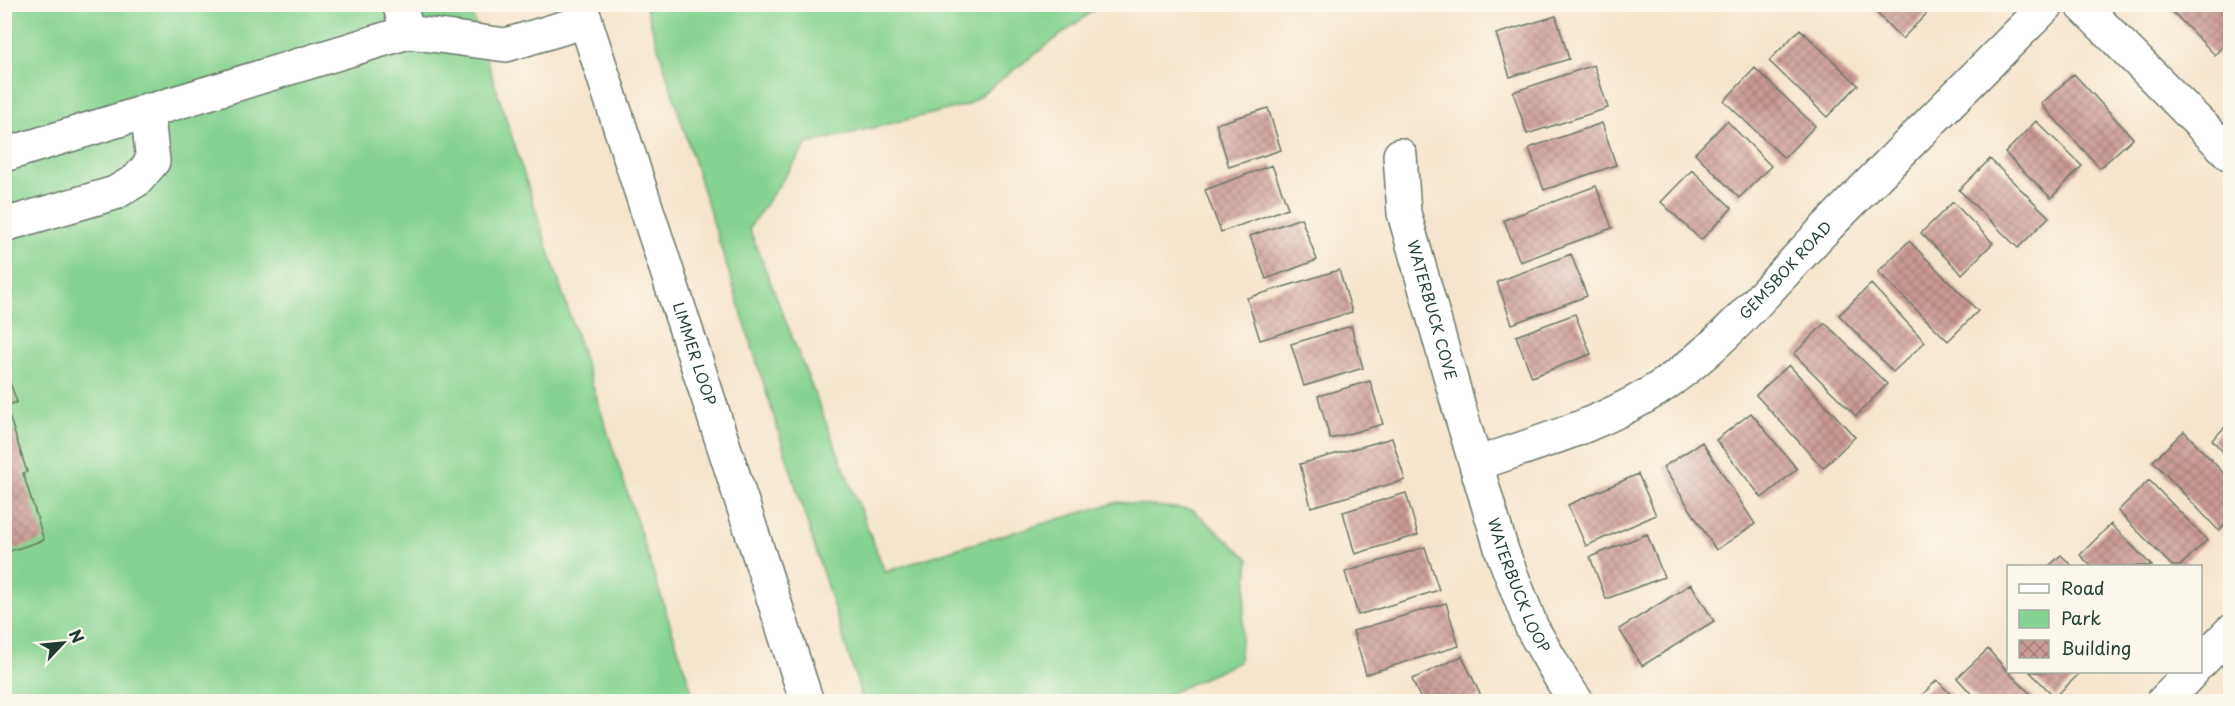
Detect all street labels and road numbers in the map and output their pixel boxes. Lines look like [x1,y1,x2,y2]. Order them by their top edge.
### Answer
street label: GEMSBOK ROAD [1733,215,1837,324]
street label: WATERBUCK COVE [1402,237,1464,382]
street label: LIMMER LOOP [668,299,723,408]
street label: WATERBUCK LOOP [1483,515,1557,657]

